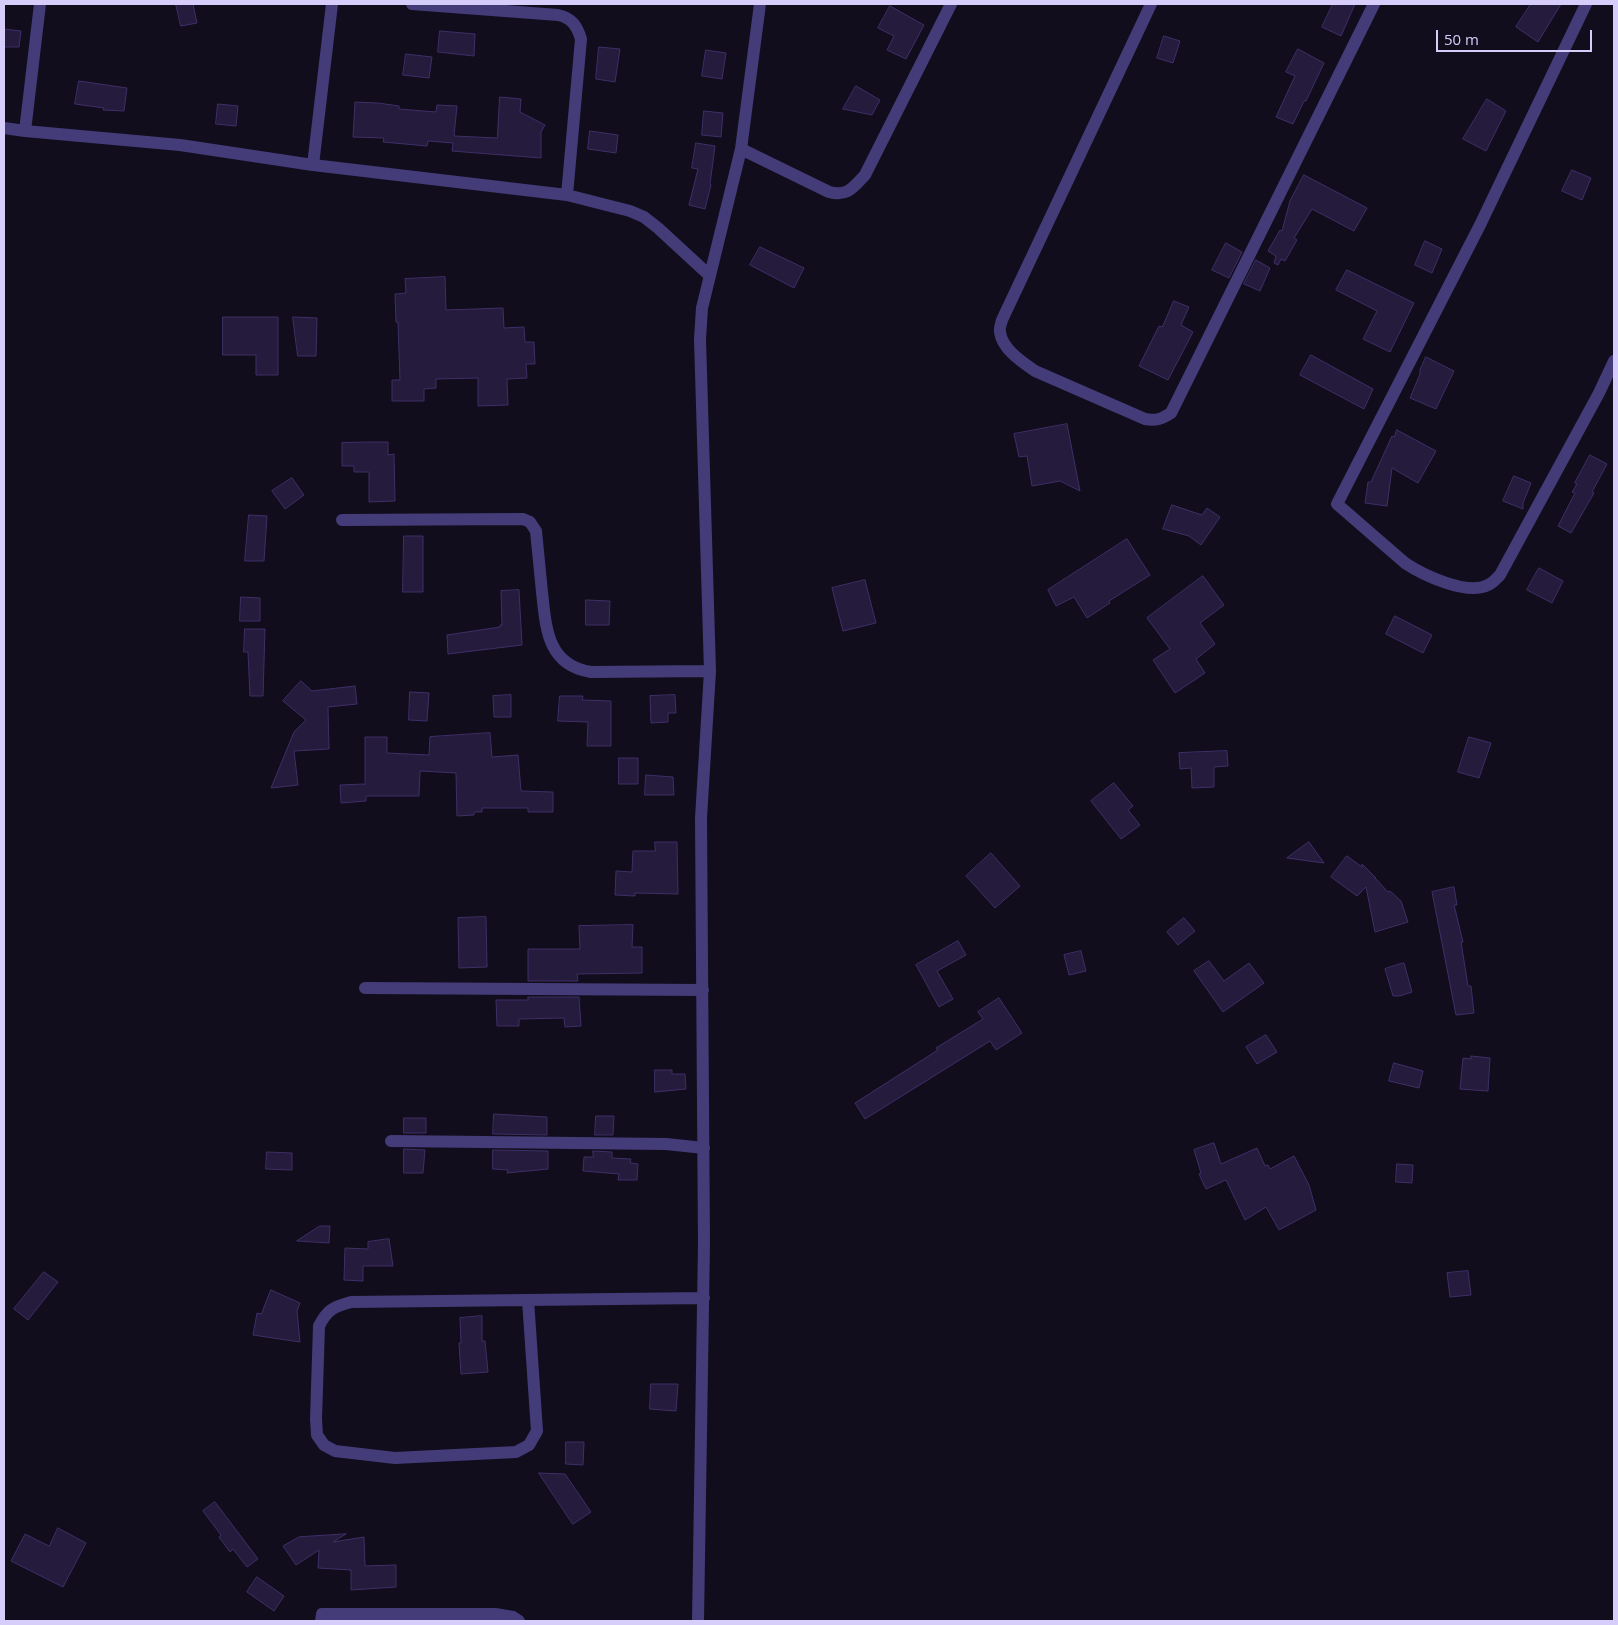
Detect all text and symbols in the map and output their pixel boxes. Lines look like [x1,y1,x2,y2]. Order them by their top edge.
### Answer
scale bar [1438,20,1594,52]
text: 50 m [1444,29,1479,49]

